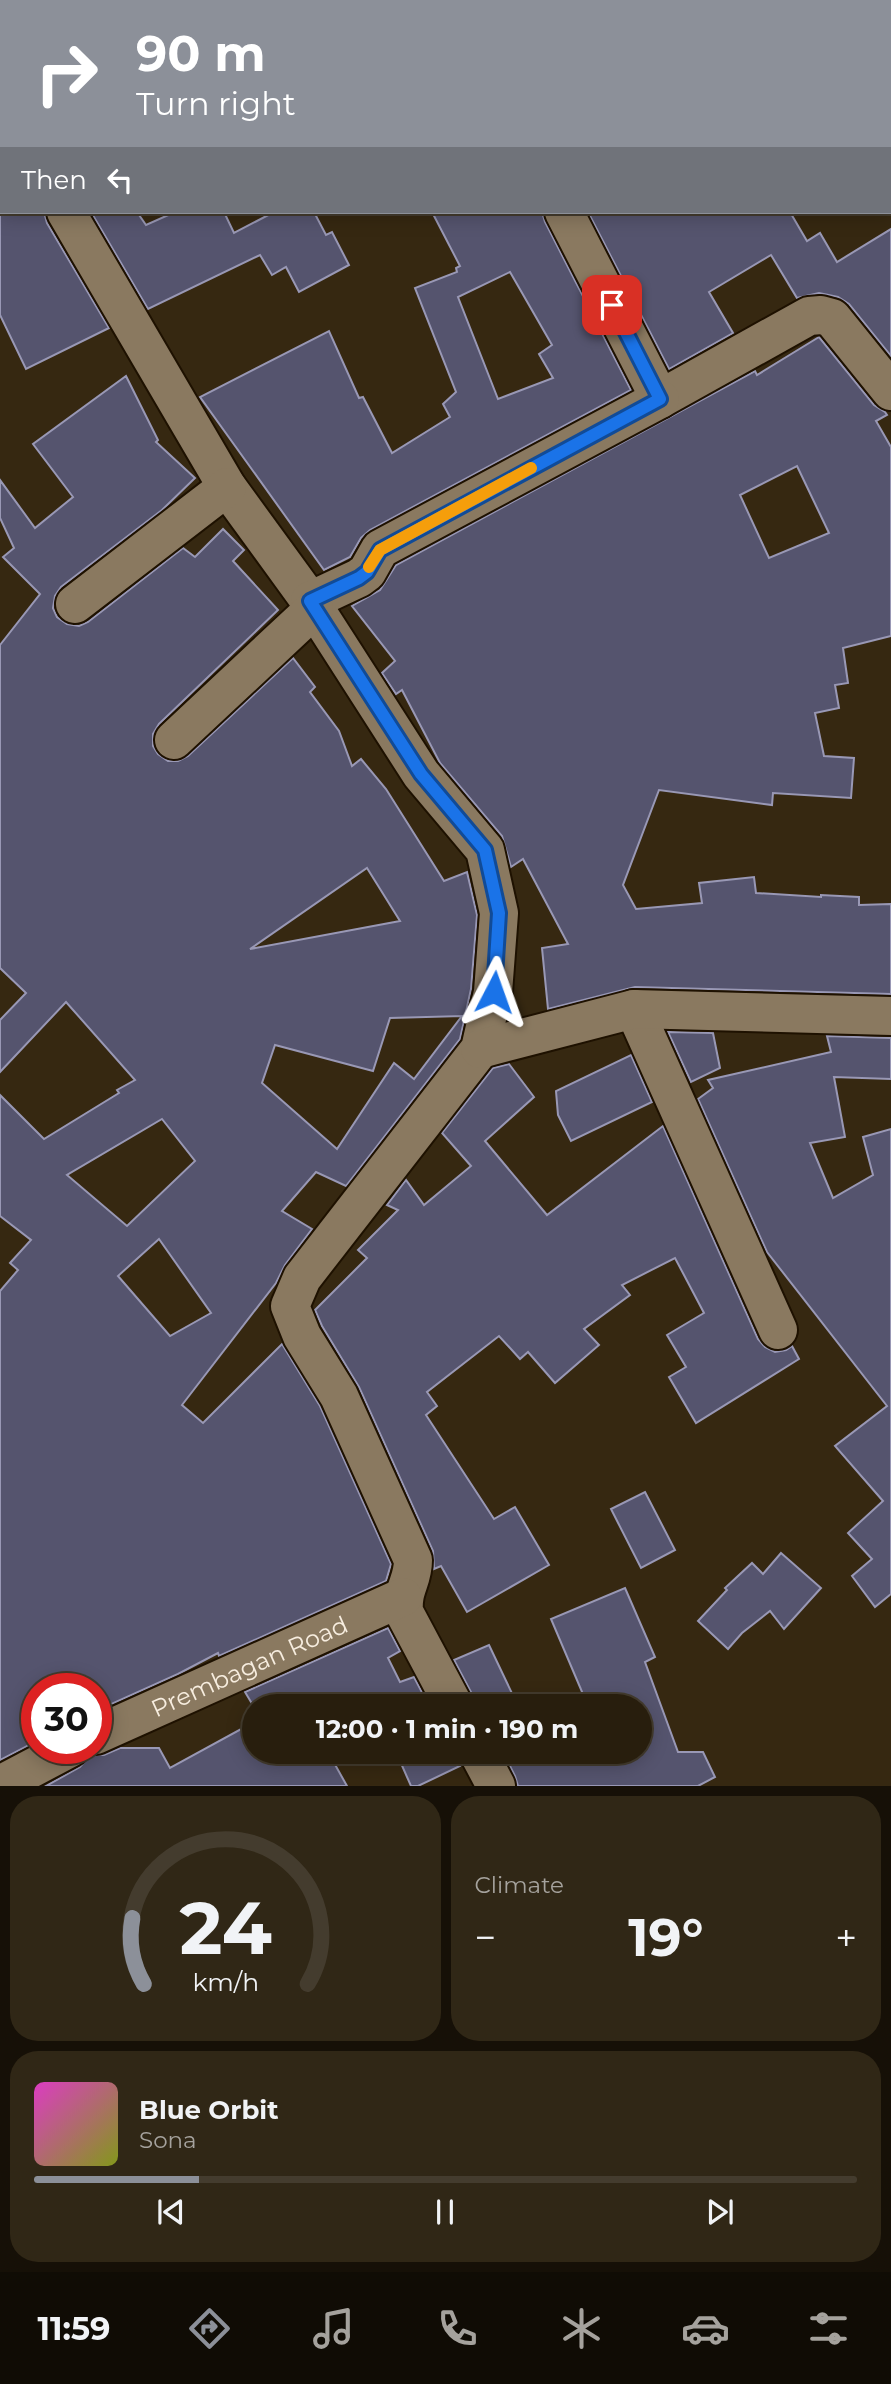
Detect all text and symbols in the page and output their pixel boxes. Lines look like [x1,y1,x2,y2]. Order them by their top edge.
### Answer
text: 90 m [136,24,266,83]
icon: right [21,28,112,119]
text: Turn right [136,84,296,123]
icon: left [101,161,139,199]
text: Then [21,164,87,196]
pin [582,275,642,335]
icon: arrive [593,286,631,324]
position arrow [457,955,531,1029]
street label: Prembagan Road [146,1609,352,1723]
speed limit sign: 30 [21,1673,112,1764]
text: 12:00 · 1 min · 190 m [316,1713,578,1745]
text: Climate [475,1871,564,1899]
text: 24 [179,1885,271,1973]
text: 19° [628,1906,703,1969]
text: − [475,1914,496,1961]
text: + [835,1914,857,1961]
text: km/h [192,1967,259,1997]
text: Blue Orbit [139,2094,278,2126]
text: Sona [139,2126,197,2154]
icon: previous [152,2193,190,2231]
icon: pause [426,2193,464,2231]
icon: next [701,2193,739,2231]
icon: directions [185,2304,234,2353]
icon: music [309,2304,358,2353]
icon: phone [433,2304,482,2353]
icon: climate [557,2304,606,2353]
icon: car [681,2304,730,2353]
icon: filters [804,2304,853,2353]
text: 11:59 [37,2309,110,2348]

